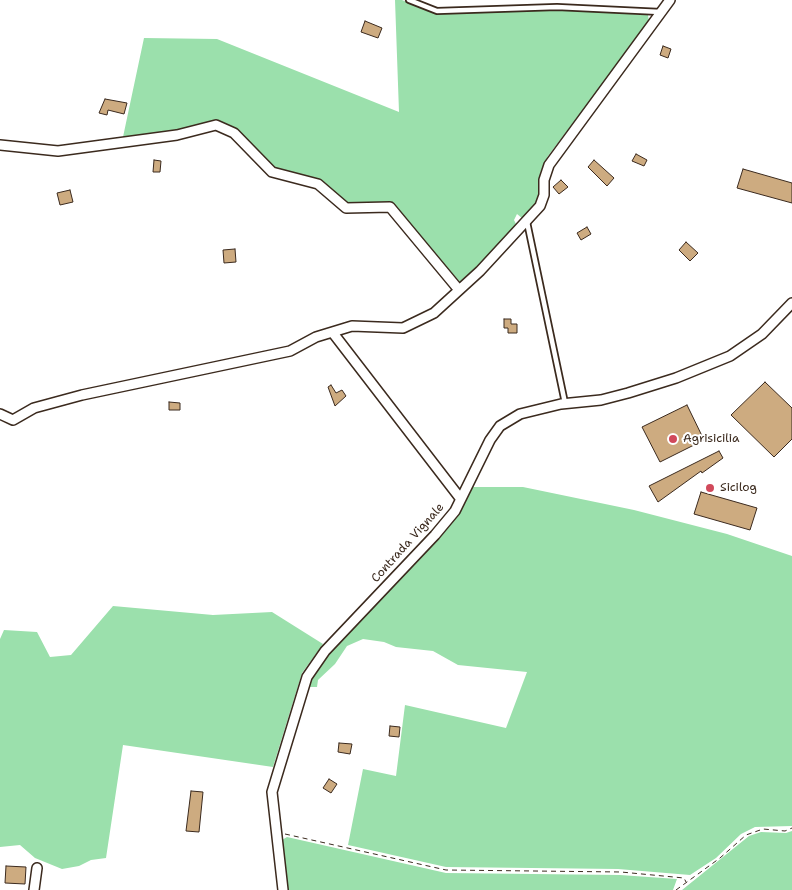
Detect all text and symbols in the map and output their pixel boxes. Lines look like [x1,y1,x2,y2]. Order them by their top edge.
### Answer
place label: Agrisicilia [683,432,739,446]
marker: Agrisicilia [667,433,679,445]
place label: Sicilog [720,481,757,495]
marker: Sicilog [704,482,716,494]
street label: Contrada Vignale [369,500,447,586]

